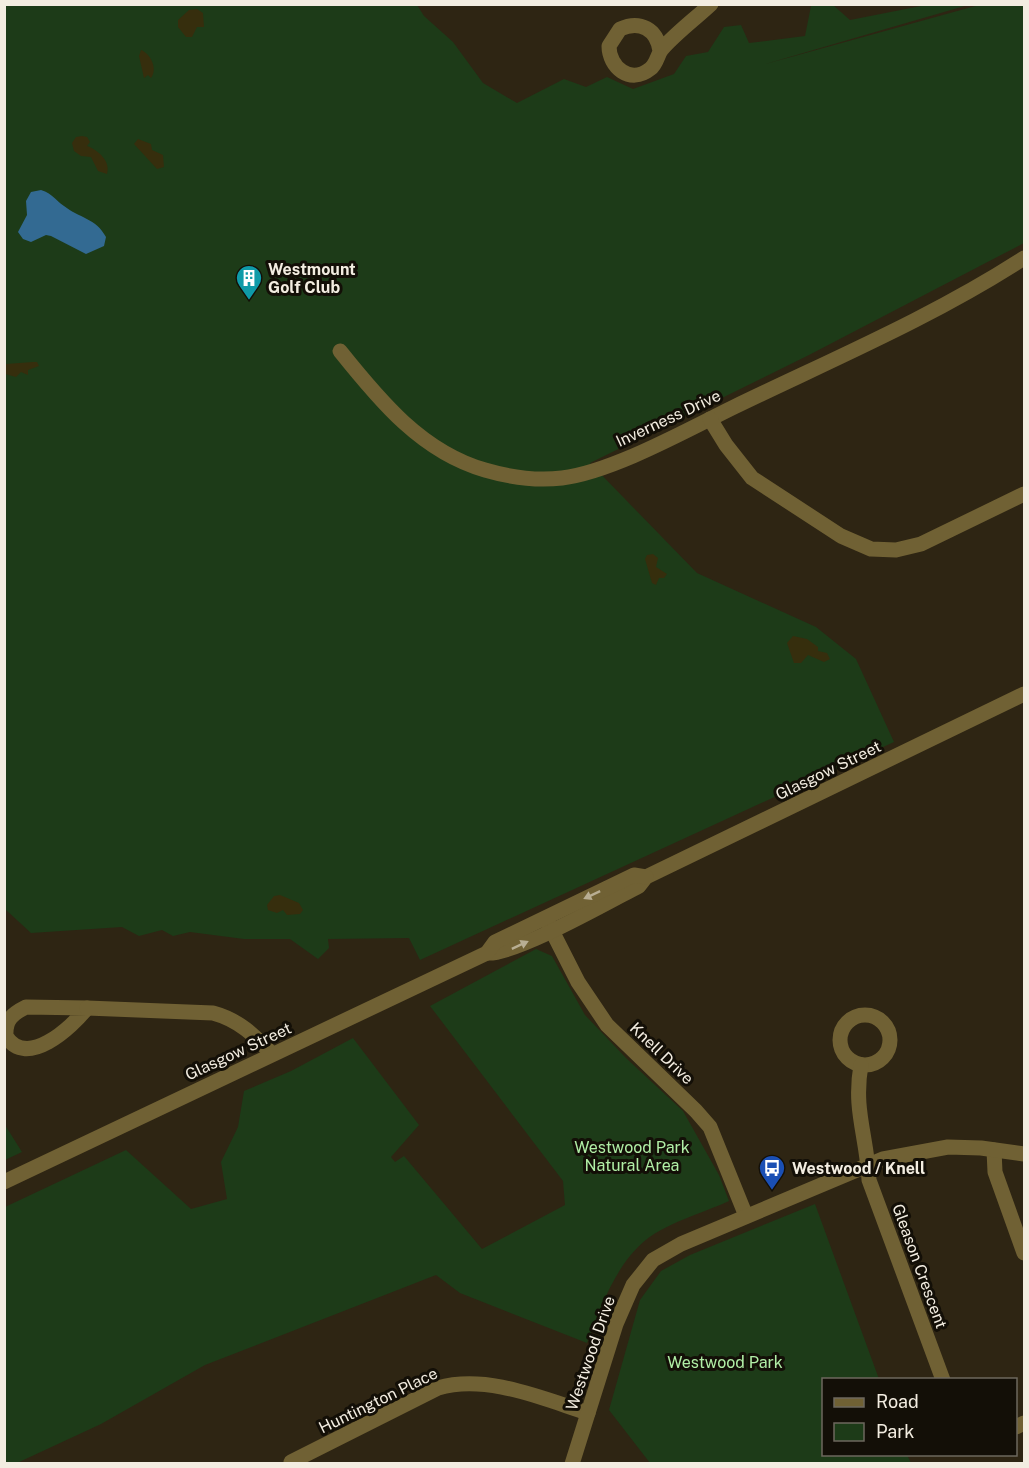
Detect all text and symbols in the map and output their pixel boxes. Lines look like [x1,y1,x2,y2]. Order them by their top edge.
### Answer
place label: Westmount Golf Club [268,260,356,297]
building icon: Westmount Golf Club [234,263,264,301]
street label: Inverness Drive [613,386,724,451]
street label: Glasgow Street [772,737,884,804]
one-way arrow [584,891,601,900]
one-way arrow [511,940,528,949]
street label: Knell Drive [626,1018,697,1088]
street label: Glasgow Street [182,1019,294,1084]
park label: Westwood Park Natural Area [574,1138,690,1175]
bus stop icon: Westwood / Knell [757,1153,787,1191]
place label: Westwood / Knell [792,1159,925,1178]
street label: Gleason Crescent [888,1201,951,1331]
street label: Westwood Drive [562,1293,619,1413]
park label: Westwood Park [667,1353,783,1372]
street label: Huntington Place [316,1363,441,1437]
legend [822,1378,1017,1456]
text: Road [876,1391,919,1412]
text: Park [876,1421,914,1442]

